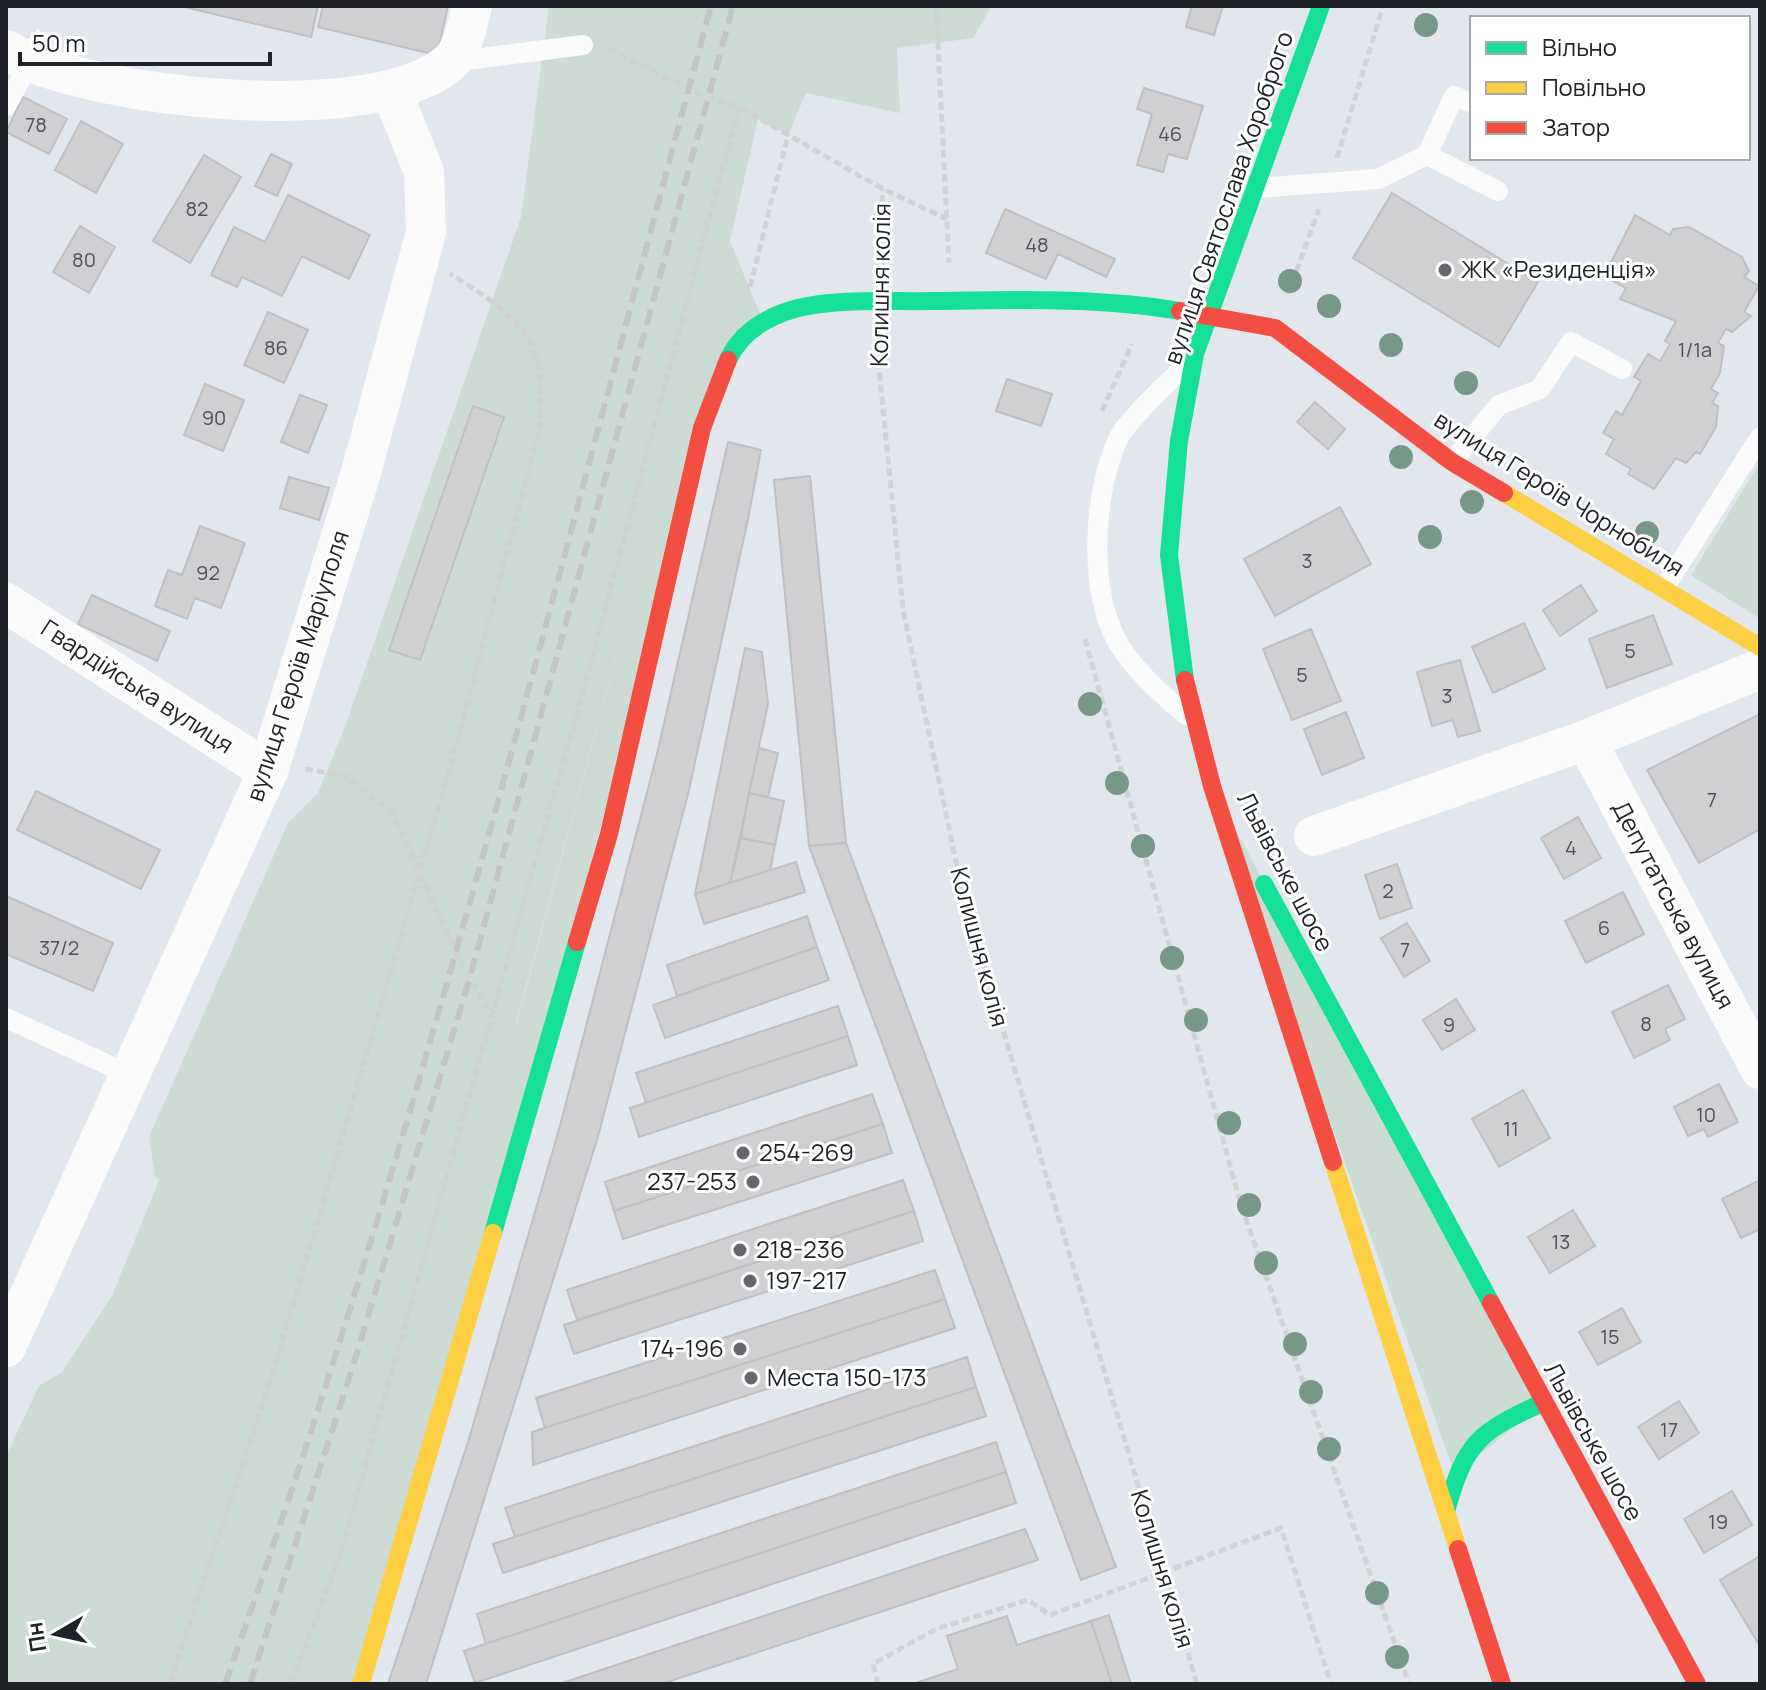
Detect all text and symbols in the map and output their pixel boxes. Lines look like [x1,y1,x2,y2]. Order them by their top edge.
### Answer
scale bar [20,16,270,66]
legend [1470,16,1750,160]
text: 50 m [32,26,86,59]
street label: вулиця Святослава Хороброго [1155,27,1300,368]
text: Вільно [1542,30,1617,63]
text: Повільно [1542,70,1646,103]
text: Затор [1542,110,1610,143]
house number: 78 [25,111,47,138]
house number: 46 [1158,120,1182,147]
house number: 82 [185,195,209,222]
street label: Колишня колія [862,203,897,367]
house number: 48 [1025,231,1049,258]
house number: 80 [72,246,96,273]
place label: ЖК «Резиденція» [1461,252,1657,285]
marker: ЖК «Резиденція» [1436,261,1454,279]
house number: 86 [264,334,288,361]
house number: 1/1а [1678,336,1712,363]
street label: вулиця Героїв Чорнобиля [1428,402,1691,583]
house number: 90 [202,404,226,431]
street label: вулиця Героїв Маріуполя [237,526,356,805]
house number: 3 [1301,547,1313,574]
house number: 92 [196,559,220,586]
street label: Гвардійська вулиця [35,611,241,760]
house number: 5 [1624,637,1636,664]
house number: 5 [1296,661,1308,688]
house number: 3 [1441,682,1453,709]
street label: Львівське шосе [1230,786,1342,957]
house number: 7 [1707,786,1717,813]
street label: Депутатська вулиця [1605,794,1743,1014]
house number: 4 [1565,834,1577,861]
street label: Колишня колія [943,863,1018,1030]
house number: 2 [1382,877,1394,904]
house number: 6 [1598,914,1610,941]
house number: 37/2 [39,934,79,961]
house number: 7 [1400,936,1410,963]
house number: 8 [1640,1010,1652,1037]
house number: 9 [1443,1011,1455,1038]
house number: 10 [1696,1101,1716,1128]
house number: 11 [1503,1115,1519,1142]
place label: 254-269 [759,1135,854,1168]
marker: 254-269 [734,1144,752,1162]
place label: 237-253 [647,1164,737,1197]
marker: 237-253 [744,1173,762,1191]
house number: 13 [1552,1228,1570,1255]
place label: 218-236 [756,1232,845,1265]
marker: 218-236 [731,1241,749,1259]
place label: 197-217 [766,1263,847,1296]
marker: 197-217 [741,1272,759,1290]
house number: 15 [1600,1323,1620,1350]
place label: 174-196 [640,1331,724,1364]
marker: 174-196 [731,1340,749,1358]
street label: Львівське шосе [1537,1356,1652,1527]
place label: Места 150-173 [767,1360,927,1393]
marker: Места 150-173 [742,1369,760,1387]
house number: 17 [1660,1416,1678,1443]
street label: Колишня колія [1124,1485,1203,1652]
house number: 19 [1708,1508,1728,1535]
north arrow [16,1594,96,1674]
text: Пн [19,1620,53,1654]

